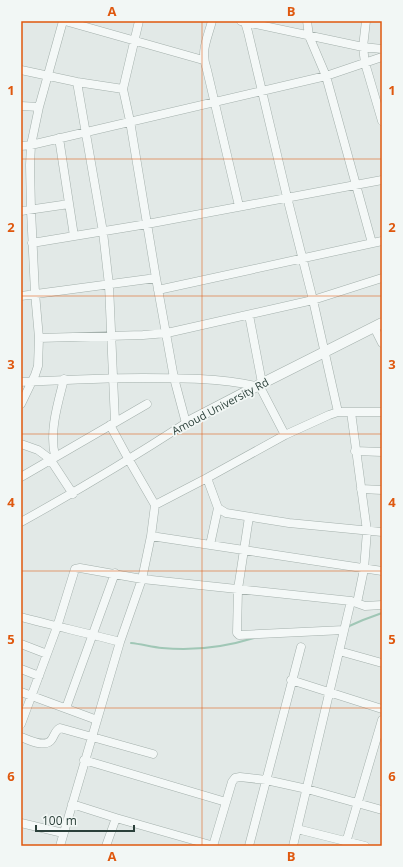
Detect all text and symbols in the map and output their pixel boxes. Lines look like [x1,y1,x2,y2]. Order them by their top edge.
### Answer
text: A [108,2,117,20]
text: B [287,2,296,20]
text: 1 [7,81,15,99]
text: 1 [388,81,396,99]
text: 2 [7,218,15,236]
text: 2 [388,218,396,236]
text: 3 [7,355,15,373]
text: 3 [388,355,396,373]
street label: Amoud University Rd [169,374,271,438]
text: 4 [7,493,15,511]
text: 4 [388,493,396,511]
text: 5 [7,630,15,648]
text: 5 [388,630,396,648]
text: 6 [7,767,15,785]
text: 6 [388,767,396,785]
scale bar [36,807,134,833]
text: 100 m [42,812,77,829]
text: A [108,847,117,865]
text: B [287,847,296,865]

